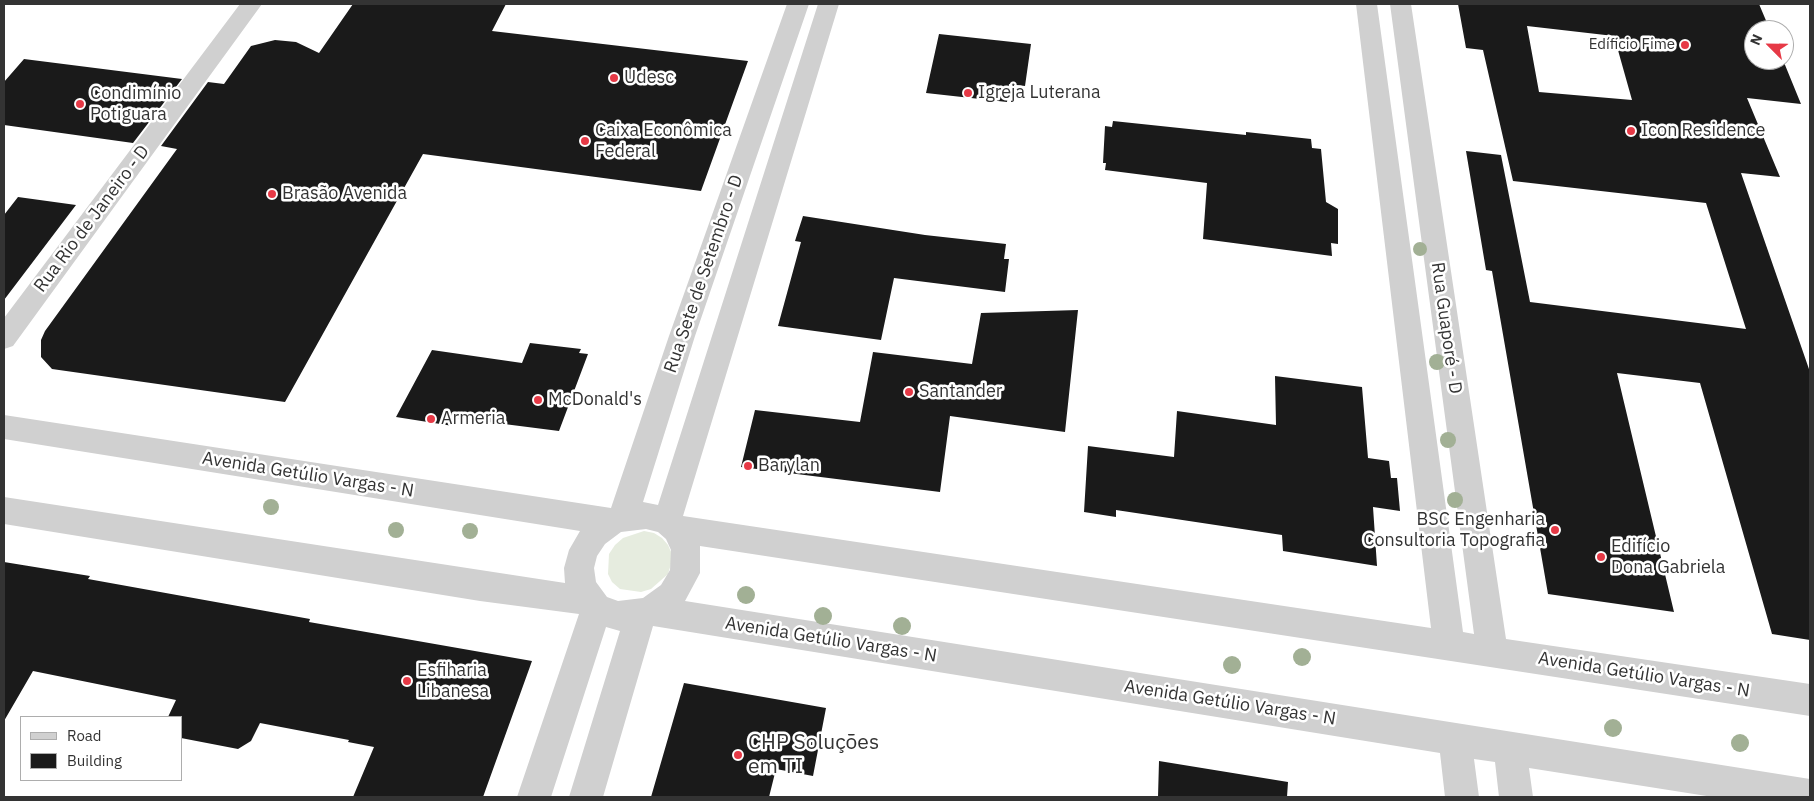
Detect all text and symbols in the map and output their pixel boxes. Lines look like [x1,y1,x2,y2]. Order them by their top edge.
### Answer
north arrow [1744,20,1794,70]
text: N [1746,31,1766,48]
place label: Edíficio Fime [1589,36,1675,54]
marker: Edíficio Fime [1679,39,1691,51]
place label: Udesc [624,67,674,89]
marker: Udesc [608,72,620,84]
place label: Igreja Luterana [978,82,1101,104]
place label: Condimínio Potiguara [90,83,181,126]
marker: Igreja Luterana [962,87,974,99]
marker: Condimínio Potiguara [74,98,86,110]
place label: Caixa Econômica Federal [595,120,732,162]
place label: Icon Residence [1641,120,1765,142]
marker: Icon Residence [1625,125,1637,137]
marker: Caixa Econômica Federal [579,135,591,147]
street label: Rua Rio de Janeiro - D [30,141,154,297]
street label: Rua Sete de Setembro - D [660,172,748,376]
place label: Brasão Avenida [282,183,407,205]
marker: Brasão Avenida [266,188,278,200]
street label: Rua Guaporé - D [1426,261,1466,395]
place label: Santander [919,381,1002,403]
marker: Santander [903,386,915,398]
place label: McDonald's [548,389,642,411]
marker: McDonald's [532,394,544,406]
place label: Armeria [441,408,505,430]
marker: Armeria [425,413,437,425]
street label: Avenida Getúlio Vargas - N [201,448,415,502]
place label: Barylan [758,455,820,477]
marker: Barylan [742,460,754,472]
place label: BSC Engenharia Consultoria Topografia [1363,509,1545,552]
marker: BSC Engenharia Consultoria Topografia [1549,524,1561,536]
place label: Edifício Dona Gabriela [1611,536,1725,578]
marker: Edifício Dona Gabriela [1595,551,1607,563]
street label: Avenida Getúlio Vargas - N [724,613,938,667]
street label: Avenida Getúlio Vargas - N [1537,648,1751,702]
place label: Esfiharia Libanesa [417,660,489,702]
marker: Esfiharia Libanesa [401,675,413,687]
street label: Avenida Getúlio Vargas - N [1123,676,1337,730]
legend [20,716,182,781]
text: Road [67,726,102,745]
place label: CHP Soluções em TI [748,730,879,780]
marker: CHP Soluções em TI [732,749,744,761]
text: Building [67,751,122,770]

